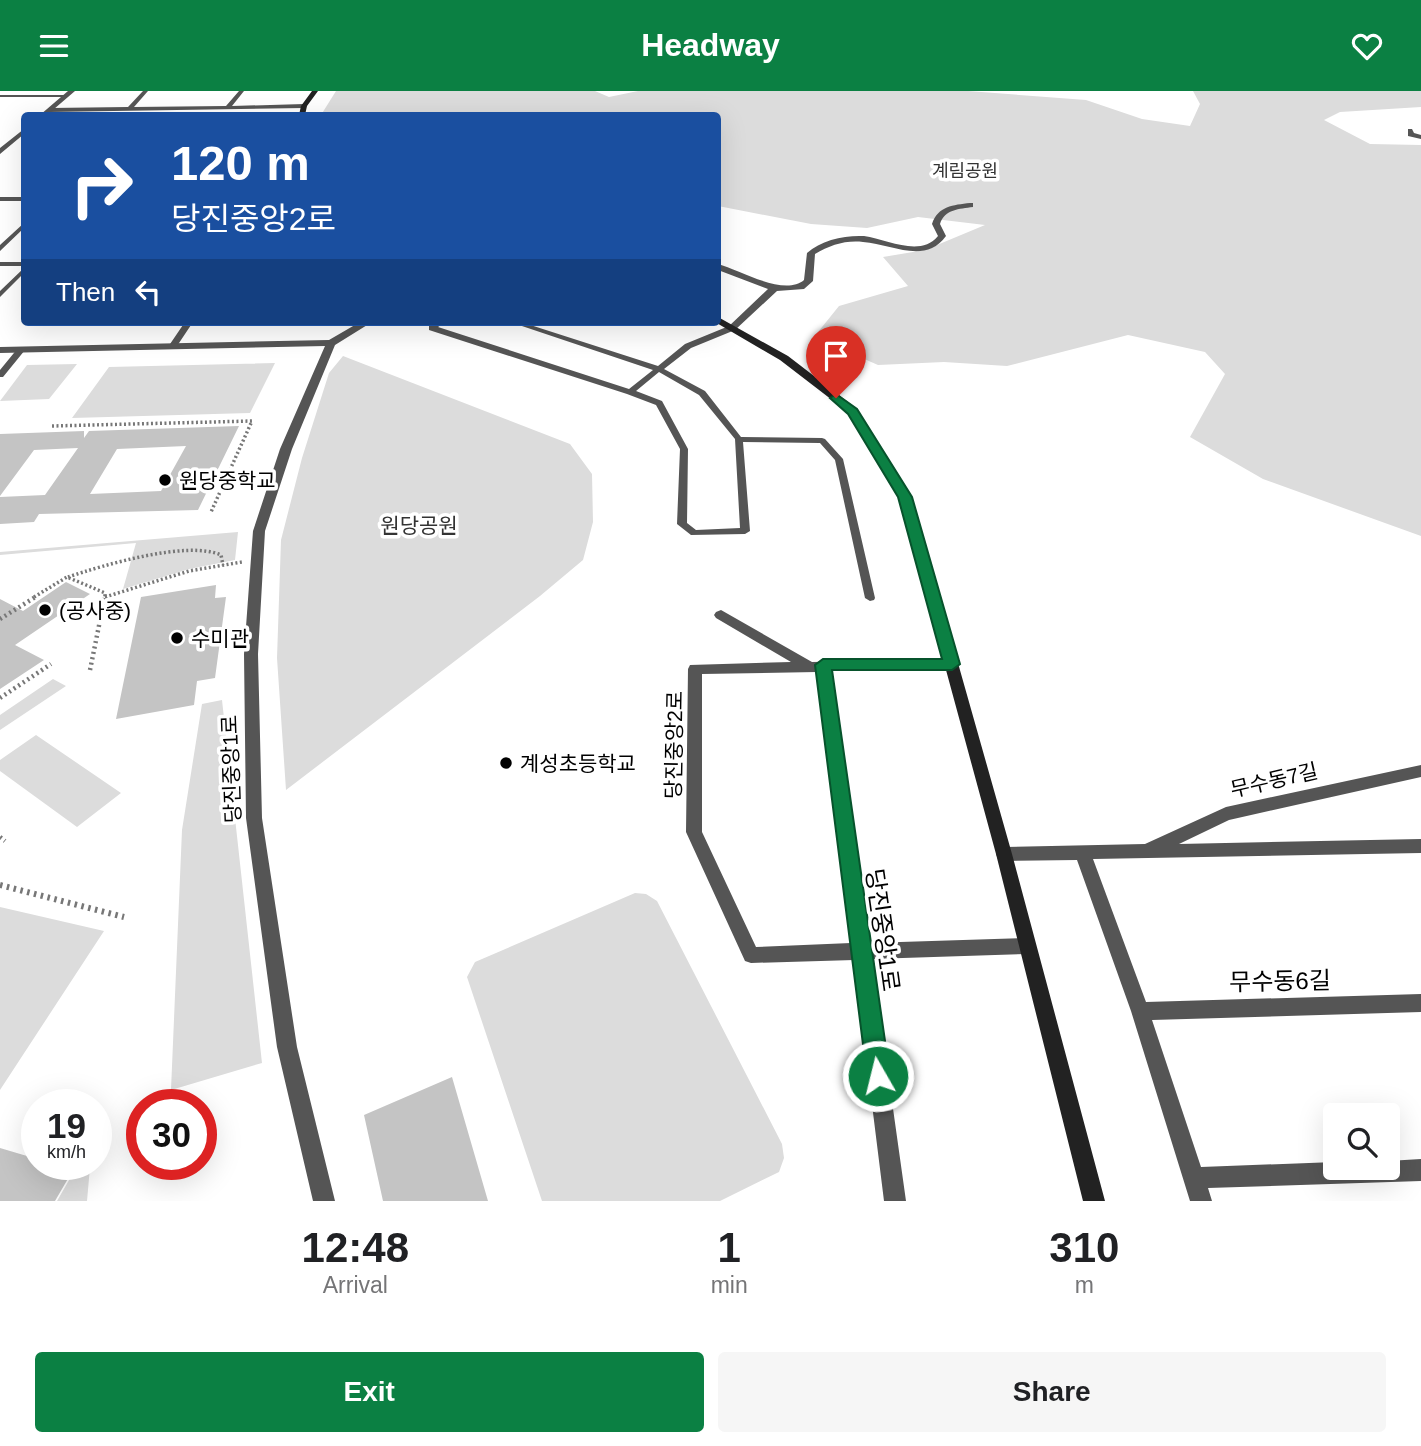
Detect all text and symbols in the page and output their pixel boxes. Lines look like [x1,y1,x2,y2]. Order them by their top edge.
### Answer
icon: menu [35,27,73,65]
text: Headway [641,27,780,63]
icon: heart [1348,27,1386,65]
text: 120 m [171,136,310,190]
icon: right [56,140,147,231]
park label: 계림공원 [932,161,998,181]
text: 당진중앙2로 [171,201,336,237]
icon: left [129,273,167,311]
text: Then [56,277,115,307]
pin [806,326,866,398]
icon: arrive [817,337,855,375]
place label: 원당중학교 [179,469,276,492]
marker: 원당중학교 [157,472,173,488]
park label: 원당공원 [380,514,458,537]
place label: (공사중) [59,599,131,622]
marker: (공사중) [37,602,53,618]
place label: 수미관 [191,627,249,650]
marker: 수미관 [169,630,185,646]
street label: 당진중앙2로 [662,691,686,799]
street label: 당진중앙1로 [218,714,244,824]
place label: 계성초등학교 [520,752,636,775]
marker: 계성초등학교 [498,755,514,771]
street label: 무수동7길 [1228,759,1320,801]
street label: 당진중앙1로 [861,867,905,993]
street label: 무수동6길 [1229,967,1331,995]
position arrow [841,1039,915,1113]
speed limit sign: 30 [126,1089,217,1180]
map controls [1323,1103,1400,1180]
button: search [1323,1103,1400,1180]
text: 19 [47,1106,86,1145]
text: km/h [47,1142,86,1162]
text: 12:48 [302,1224,409,1271]
text: 1 [717,1224,741,1271]
text: 310 [1049,1224,1119,1271]
text: Arrival [323,1272,388,1298]
text: min [711,1272,748,1298]
text: m [1075,1272,1094,1298]
button: Exit [35,1352,704,1432]
button: Share [718,1352,1386,1432]

